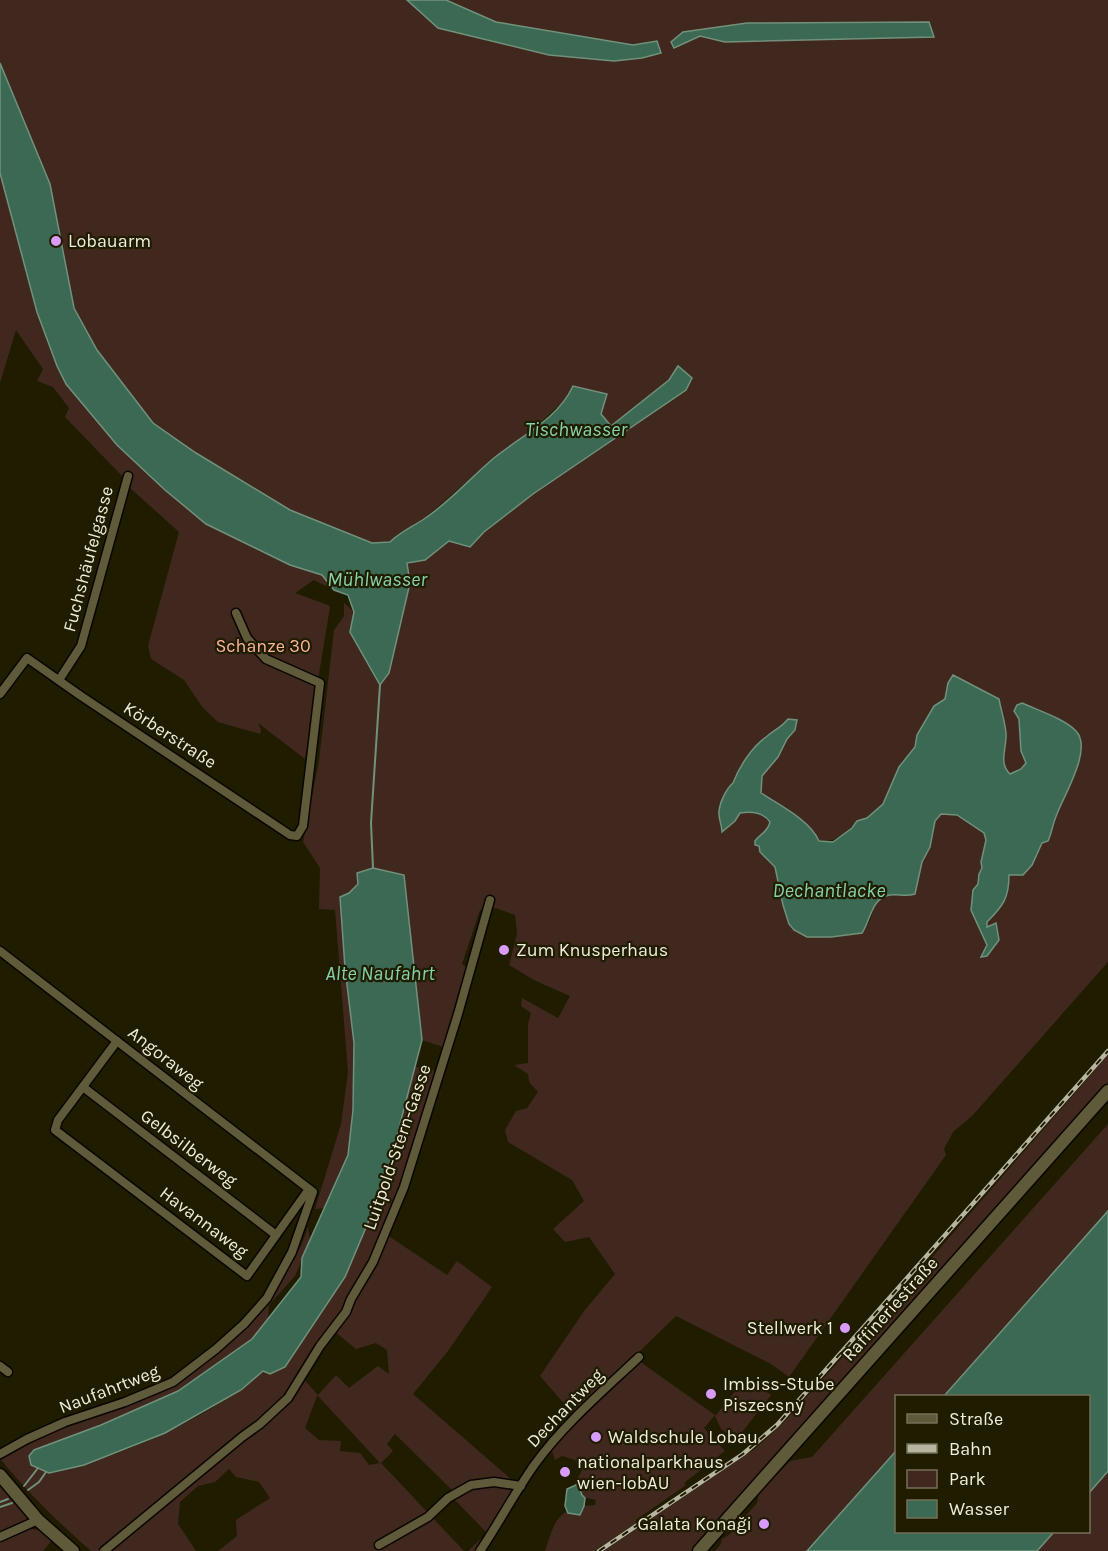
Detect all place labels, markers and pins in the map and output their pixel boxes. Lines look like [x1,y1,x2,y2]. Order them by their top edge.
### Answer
place label: Lobauarm [68,230,151,252]
marker: Lobauarm [49,234,63,248]
place label: Zum Knusperhaus [516,939,668,961]
marker: Zum Knusperhaus [497,943,511,957]
place label: Stellwerk 1 [747,1317,833,1339]
marker: Stellwerk 1 [838,1321,852,1335]
place label: Imbiss-Stube Piszecsny [723,1373,835,1416]
marker: Imbiss-Stube Piszecsny [704,1387,718,1401]
place label: Waldschule Lobau [608,1426,758,1448]
marker: Waldschule Lobau [589,1430,603,1444]
place label: nationalparkhaus wien-lobAU [577,1451,724,1494]
marker: nationalparkhaus wien-lobAU [558,1465,572,1479]
place label: Galata Konaği [638,1513,752,1535]
marker: Galata Konaği [757,1517,771,1531]

